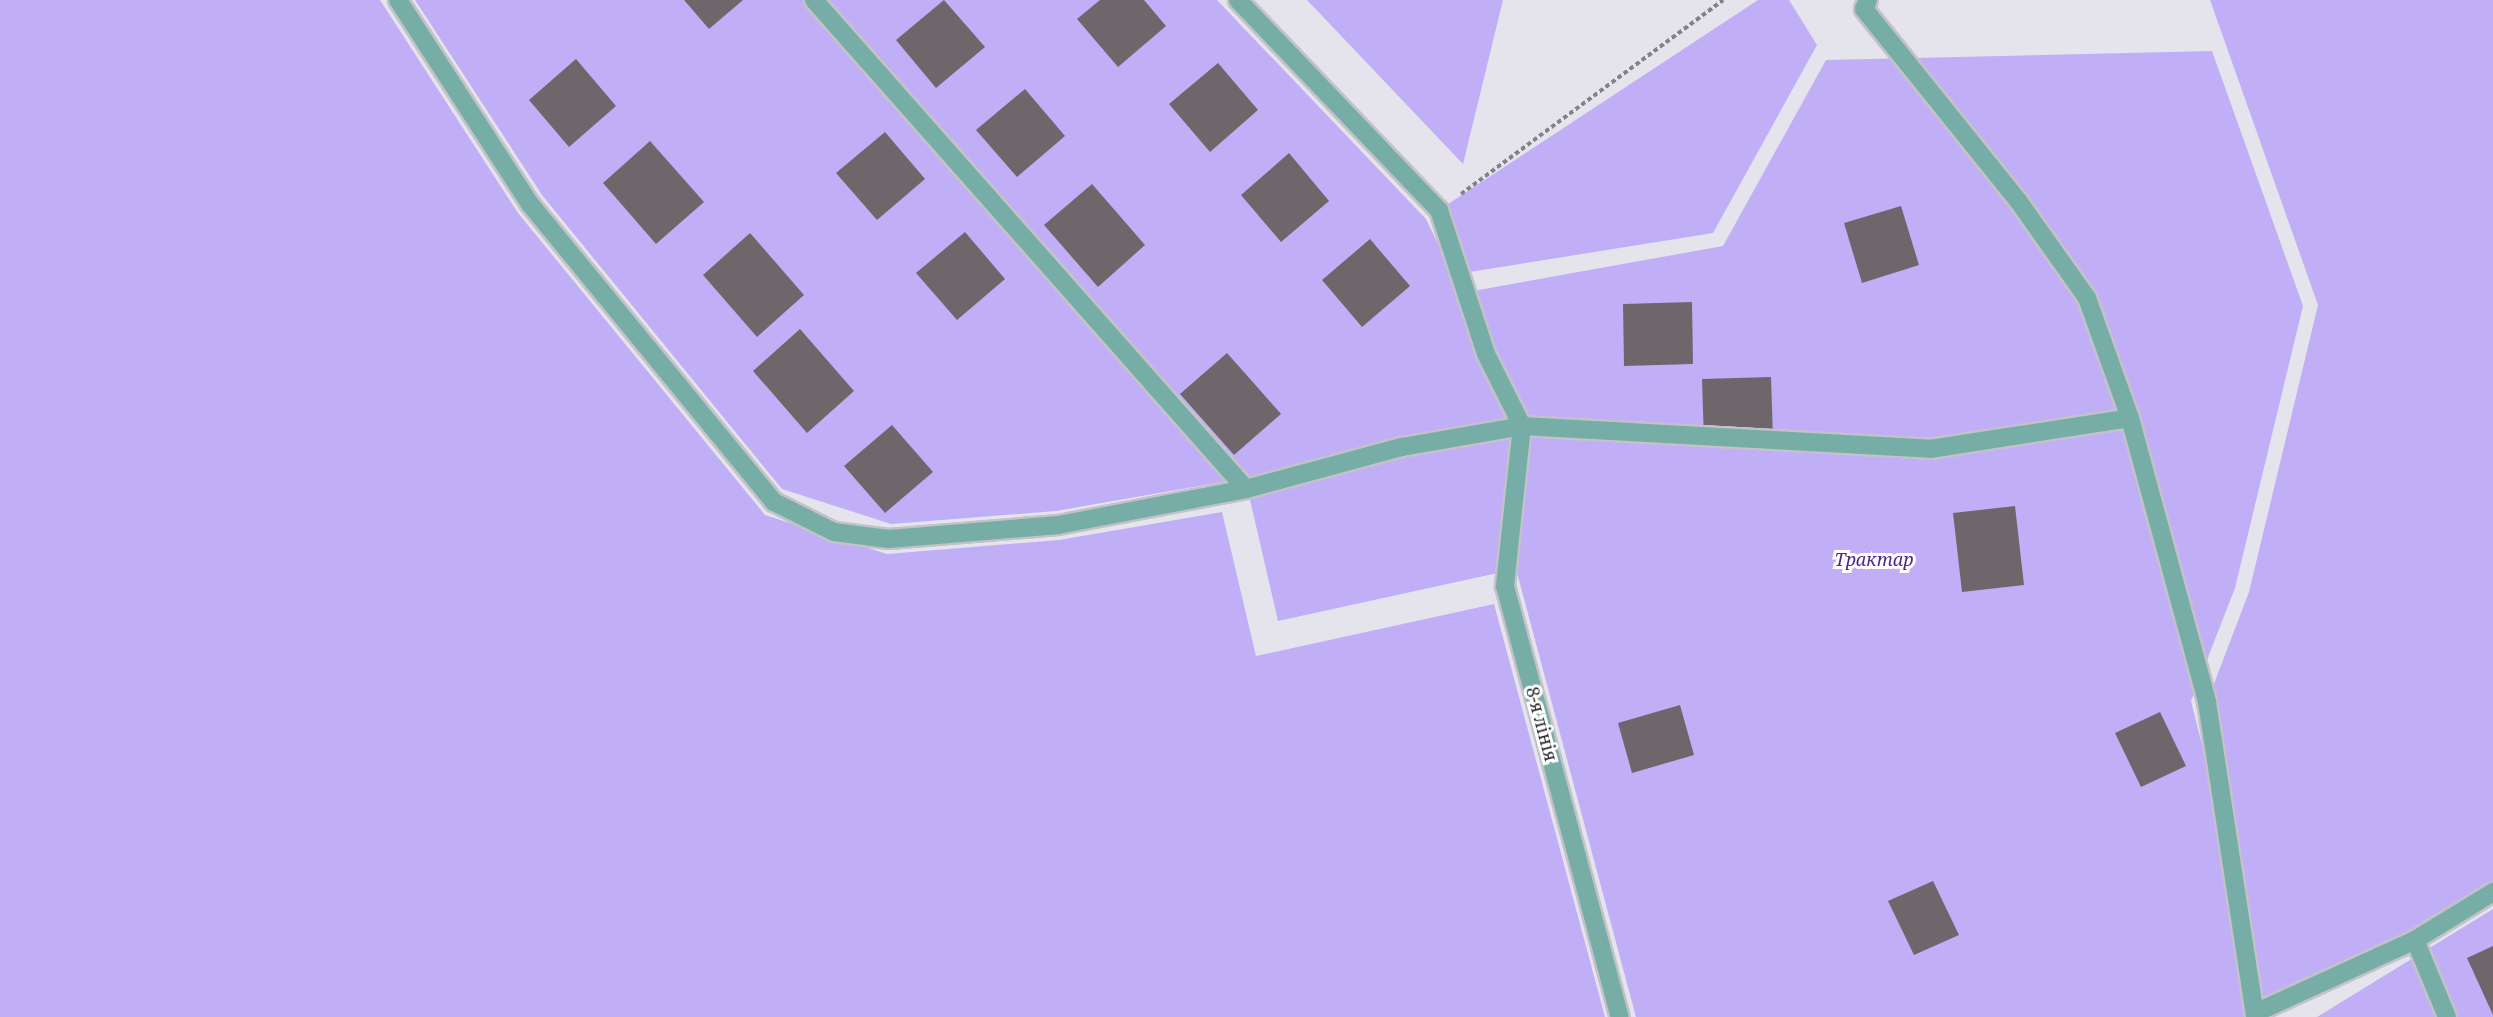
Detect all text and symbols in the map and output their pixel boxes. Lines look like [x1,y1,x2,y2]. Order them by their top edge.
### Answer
park label: Трактар [1835,548,1913,570]
street label: 8-я лінія [1522,684,1562,764]

